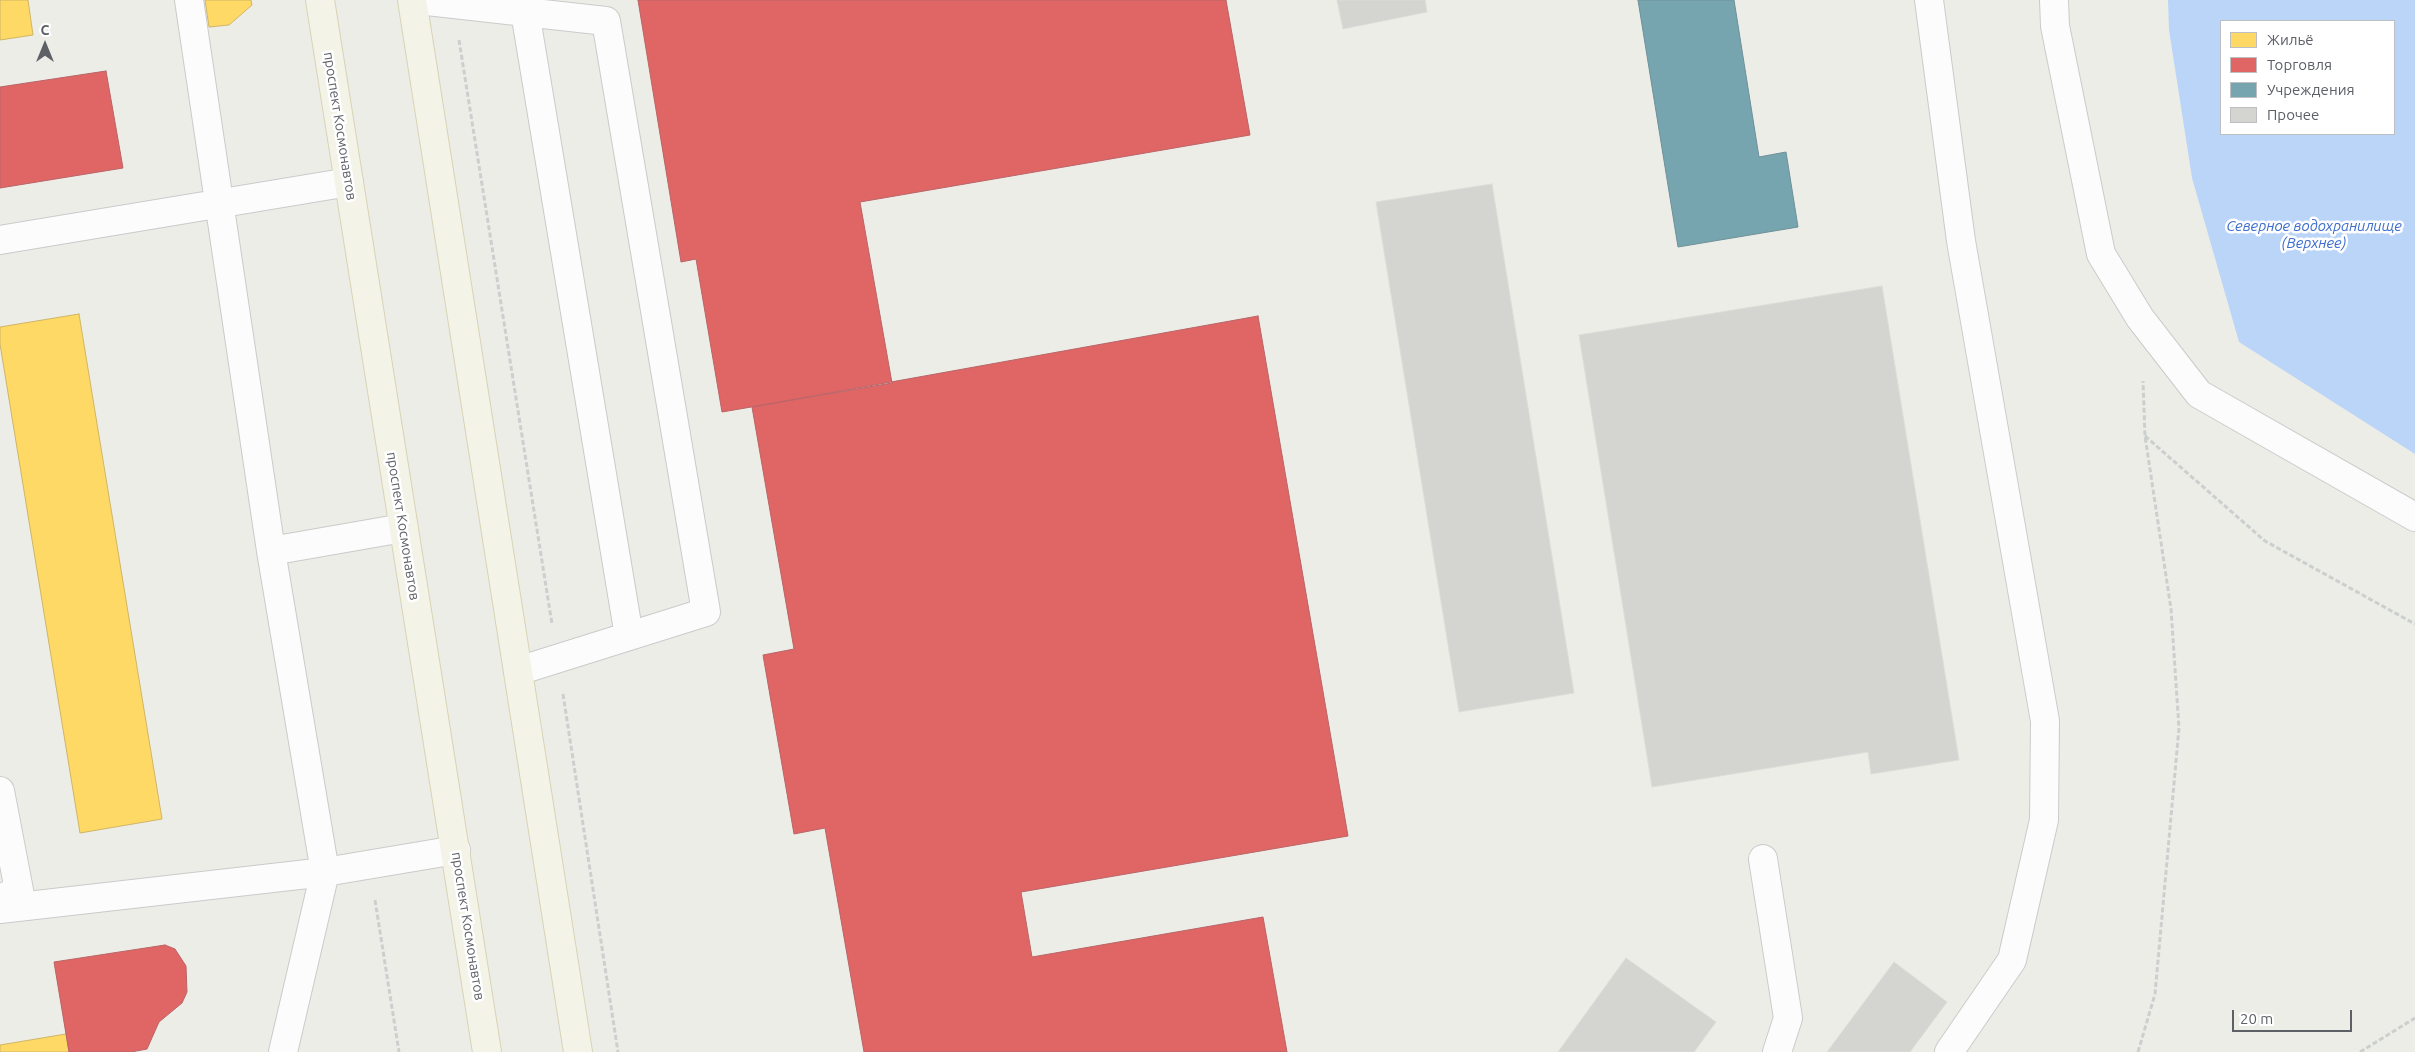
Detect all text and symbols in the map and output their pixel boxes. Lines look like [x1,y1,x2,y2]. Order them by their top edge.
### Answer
north arrow [20,20,70,70]
legend [2220,20,2395,135]
text: С [41,22,49,38]
text: Жильё [2267,31,2314,48]
street label: проспект Космонавтов [320,51,360,201]
text: Торговля [2267,56,2332,73]
text: Учреждения [2267,81,2355,98]
text: Прочее [2267,106,2319,123]
water label: Северное водохранилище (Верхнее) [2226,217,2402,252]
street label: проспект Космонавтов [383,451,423,601]
street label: проспект Космонавтов [448,851,488,1001]
scale bar [2235,1000,2355,1032]
text: 20 m [2240,1010,2273,1027]

